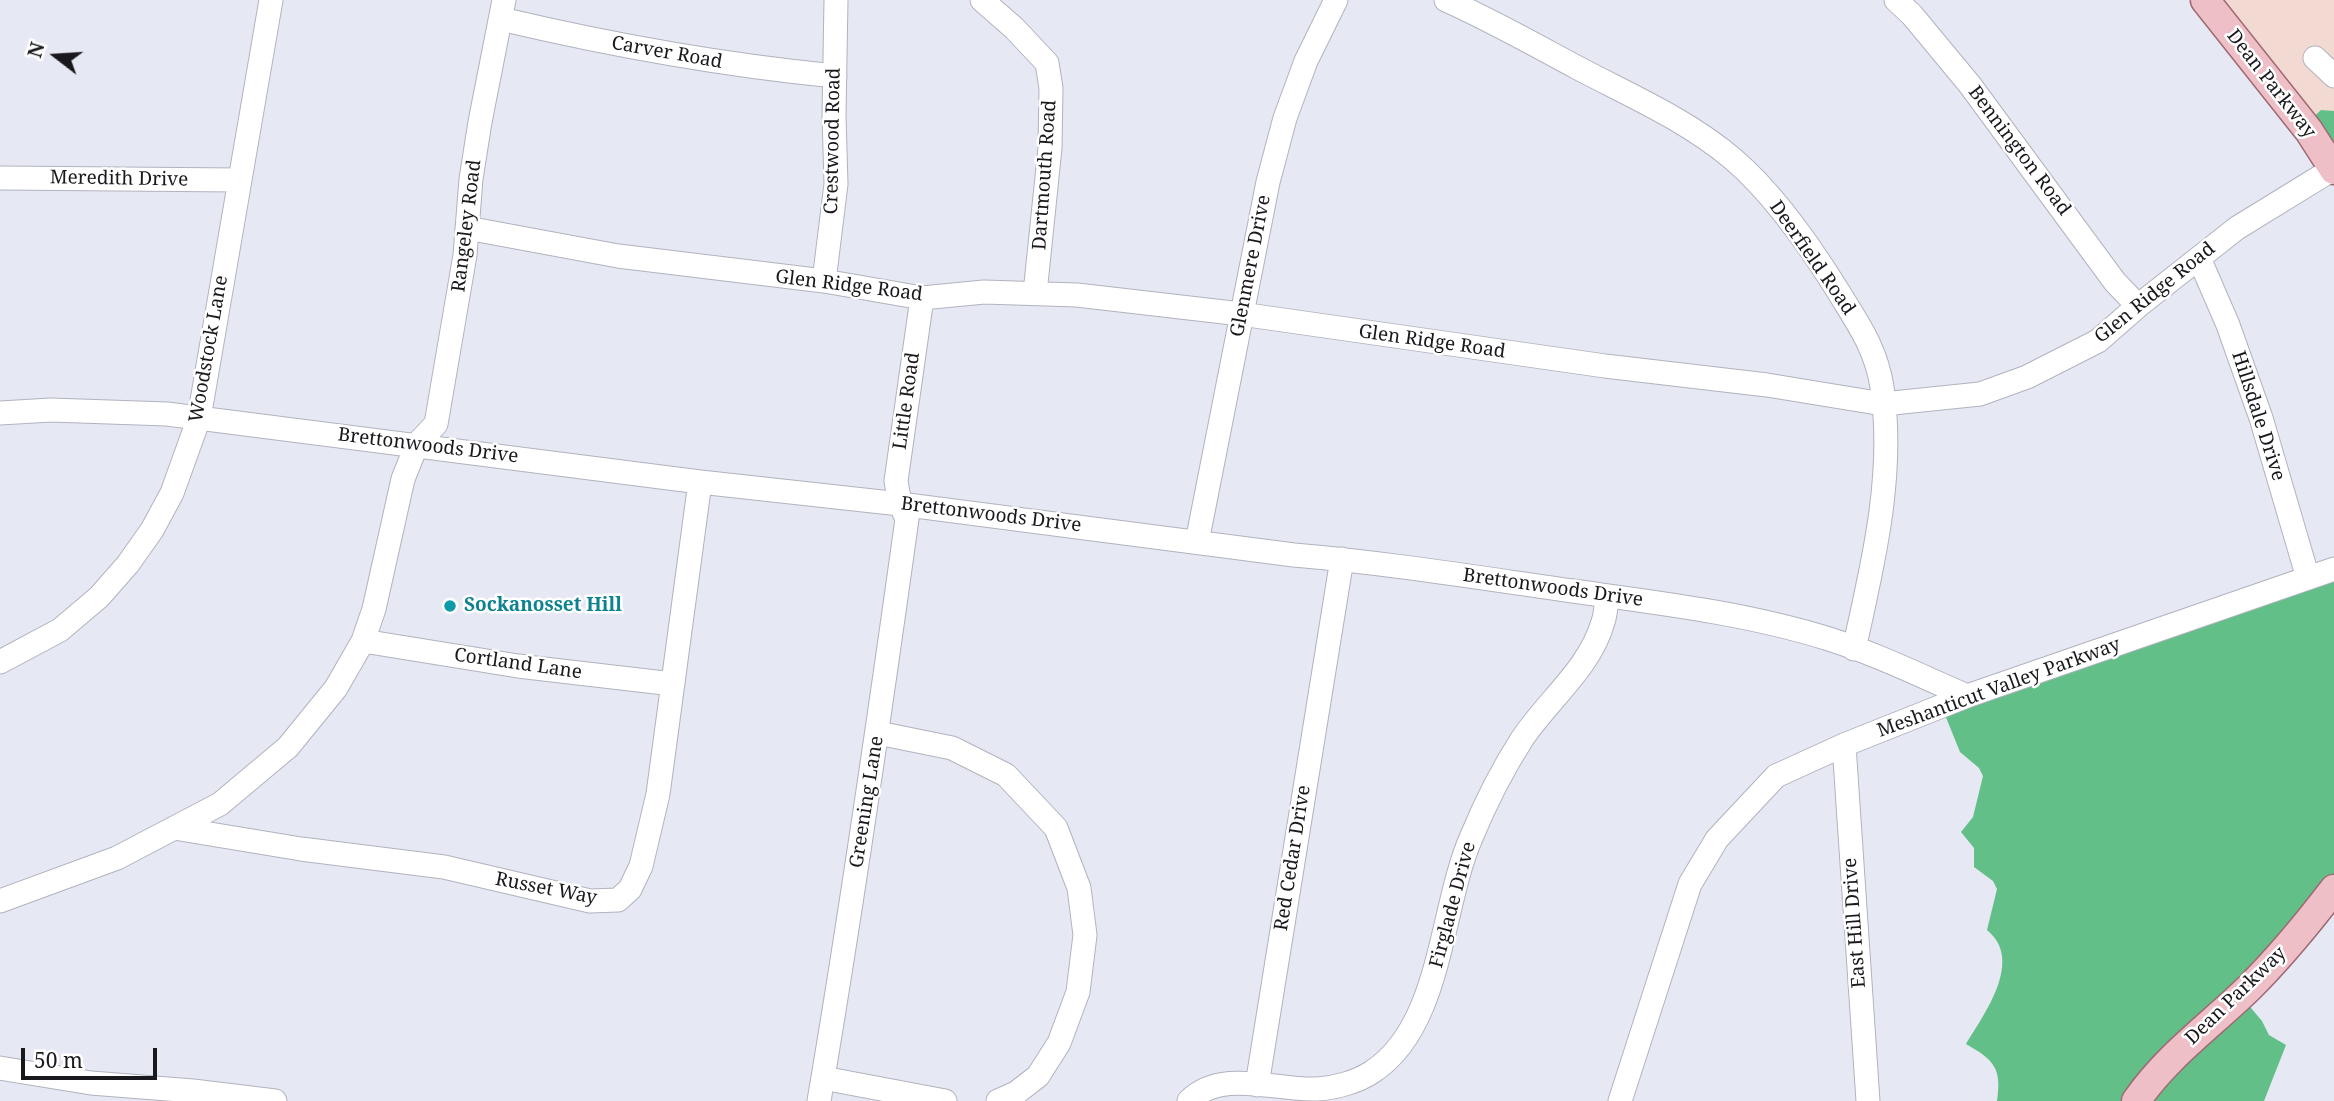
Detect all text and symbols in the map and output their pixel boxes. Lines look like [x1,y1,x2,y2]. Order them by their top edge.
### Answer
north arrow [21,21,91,91]
street label: Dean Parkway [2222,25,2320,143]
street label: Carver Road [610,32,724,74]
text: N [21,39,51,61]
street label: Crestwood Road [820,67,846,215]
street label: Bennington Road [1963,82,2075,220]
street label: Dartmouth Road [1028,99,1062,251]
street label: Rangeley Road [448,158,486,294]
street label: Meredith Drive [50,166,188,192]
street label: Glenmere Drive [1226,193,1276,339]
street label: Deerfield Road [1764,197,1860,319]
street label: Glen Ridge Road [2090,238,2220,348]
street label: Glen Ridge Road [774,266,924,306]
street label: Woodstock Lane [185,274,233,424]
street label: Glen Ridge Road [1357,320,1507,364]
street label: Hillsdale Drive [2226,348,2290,484]
street label: Little Road [889,351,925,451]
street label: Brettonwoods Drive [336,424,520,468]
street label: Brettonwoods Drive [899,493,1083,537]
street label: Brettonwoods Drive [1461,564,1645,612]
place label: Sockanosset Hill [464,595,622,617]
marker: Sockanosset Hill [442,598,458,614]
street label: Meshanticut Valley Parkway [1874,633,2124,743]
street label: Cortland Lane [453,644,583,684]
street label: Greening Lane [845,734,889,870]
street label: Red Cedar Drive [1270,783,1316,933]
street label: Firglade Drive [1425,839,1481,971]
street label: East Hill Drive [1839,857,1871,989]
street label: Russet Way [493,868,599,910]
street label: Dean Parkway [2181,942,2291,1050]
scale bar [24,1034,161,1078]
text: 50 m [34,1046,83,1074]

